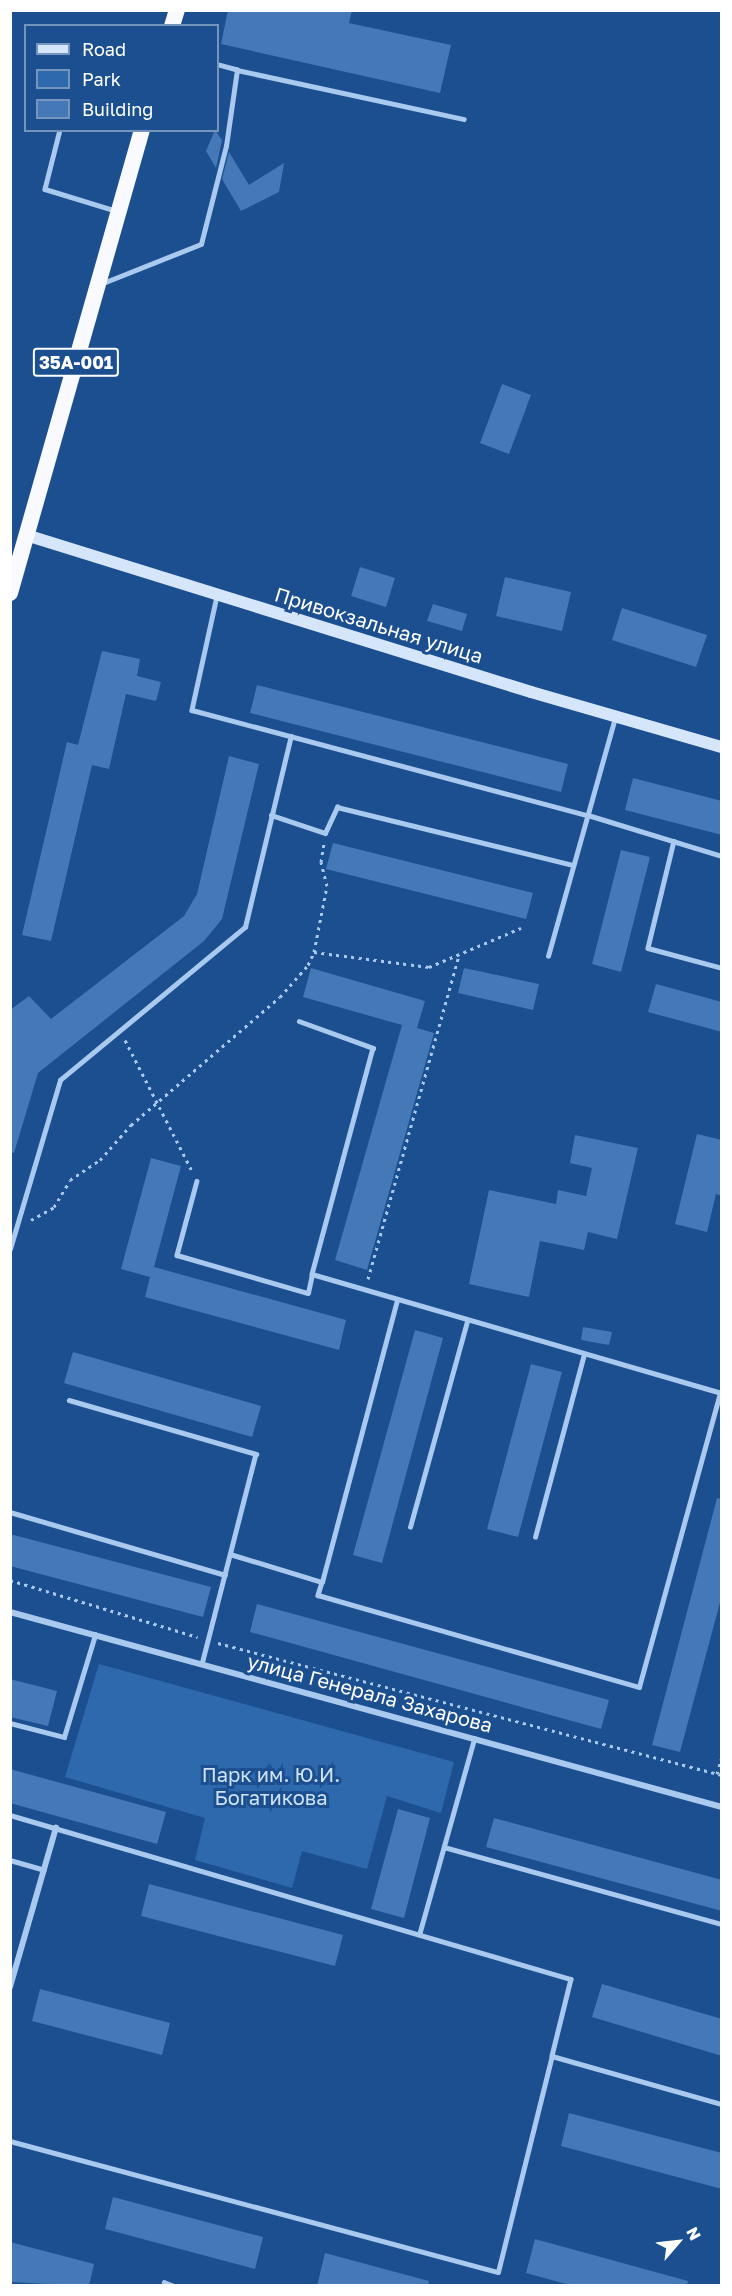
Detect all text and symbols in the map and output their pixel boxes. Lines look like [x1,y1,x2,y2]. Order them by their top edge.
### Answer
legend [24,24,219,132]
text: Road [82,38,126,60]
text: Park [82,68,121,90]
text: Building [82,98,153,120]
road number: 35А-001 [32,347,119,377]
street label: Привокзальная улица [272,582,486,668]
street label: улица Генерала Захарова [245,1649,495,1737]
park label: Парк им. Ю.И. Богатикова [202,1762,340,1809]
north arrow [648,2212,708,2272]
text: N [682,2223,706,2244]

